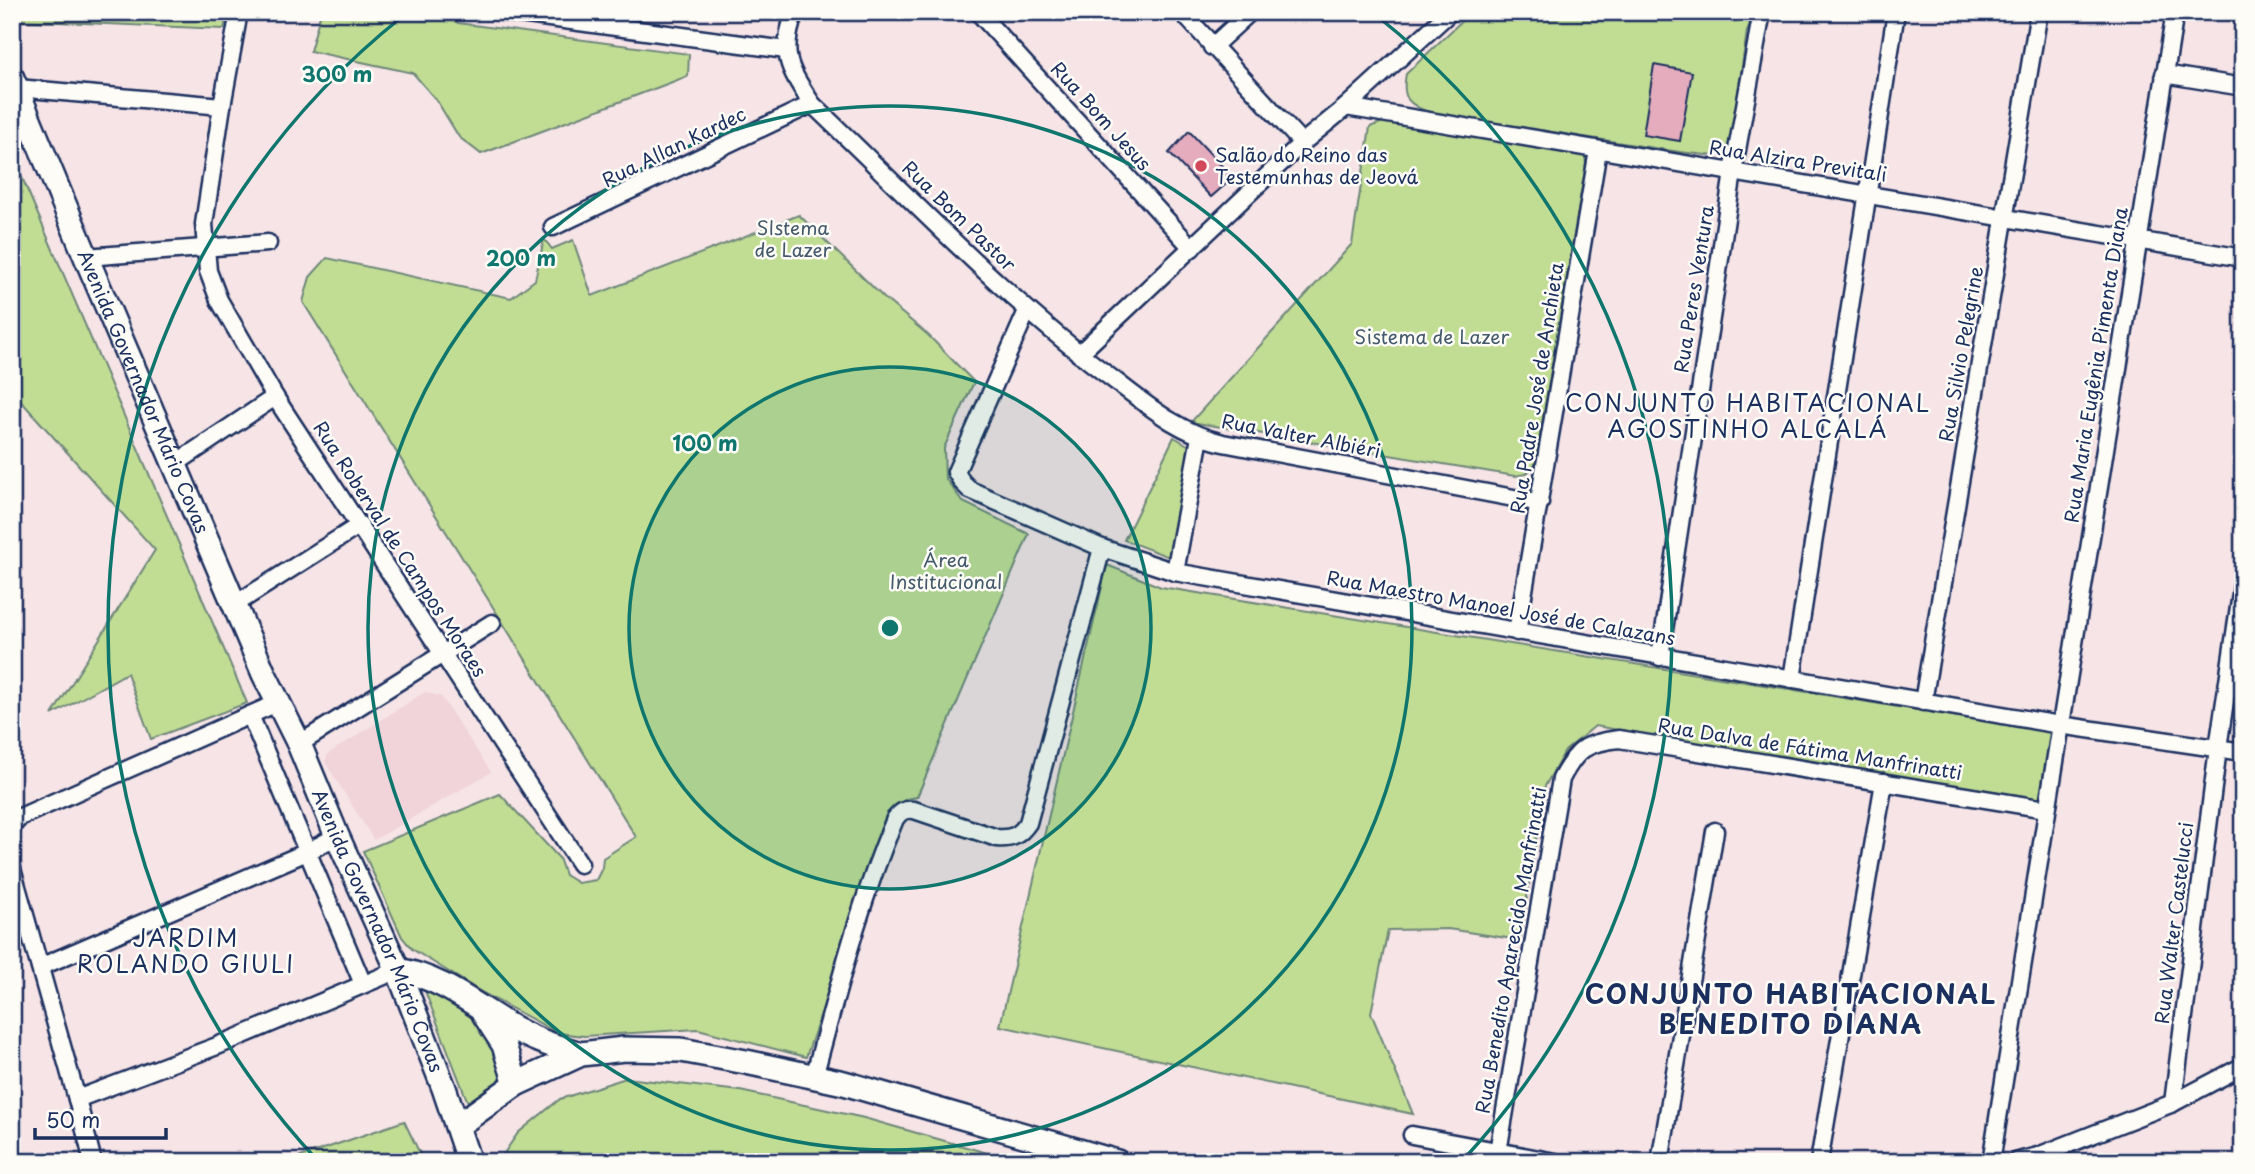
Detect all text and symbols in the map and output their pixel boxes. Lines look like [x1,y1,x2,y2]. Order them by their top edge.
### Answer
street label: Rua Bom Jesus [1045,55,1158,176]
text: 300 m [302,57,372,89]
street label: Rua Allan Kardec [597,99,750,193]
street label: Rua Alzira Previtali [1707,132,1889,188]
place label: Salão do Reino das Testemunhas de Jeová [1215,140,1419,190]
street label: Rua Bom Pastor [897,154,1023,277]
marker: Salão do Reino das Testemunhas de Jeová [1193,158,1209,174]
street label: Rua Peres Ventura [1666,203,1720,375]
street label: Rua Maria Eugênia Pimenta Diana [2056,205,2134,525]
park label: SIstema de Lazer [755,213,832,263]
text: 200 m [486,241,556,273]
street label: Avenida Governador Mário Covas [71,245,217,537]
street label: Rua Padre José de Anchieta [1502,260,1570,515]
street label: Rua Silvio Pelegrine [1931,264,1989,444]
park label: Sistema de Lazer [1355,322,1510,350]
district label: CONJUNTO HABITACIONAL AGOSTINHO ALCALÁ [1565,385,1931,446]
street label: Rua Valter Albiéri [1219,406,1383,464]
street label: Rua Roberval de Campos Moraes [307,415,494,682]
text: 100 m [672,426,738,458]
park label: Área Institucional [890,545,1002,595]
street label: Rua Maestro Manoel José de Calazans [1325,563,1678,651]
centre of rings [878,616,902,640]
street label: Rua Dalva de Fátima Manfrinatti [1656,710,1964,786]
street label: Avenida Governador Mário Covas [306,784,451,1076]
street label: Rua Benedito Aparecido Manfrinatti [1467,784,1553,1115]
street label: Rua Walter Castelucci [2147,820,2199,1026]
district label: JARDIM ROLANDO GIULI [77,920,295,981]
district label: CONJUNTO HABITACIONAL BENEDITO DIANA [1585,974,1997,1043]
scale bar [35,1097,166,1141]
text: 50 m [46,1103,100,1135]

